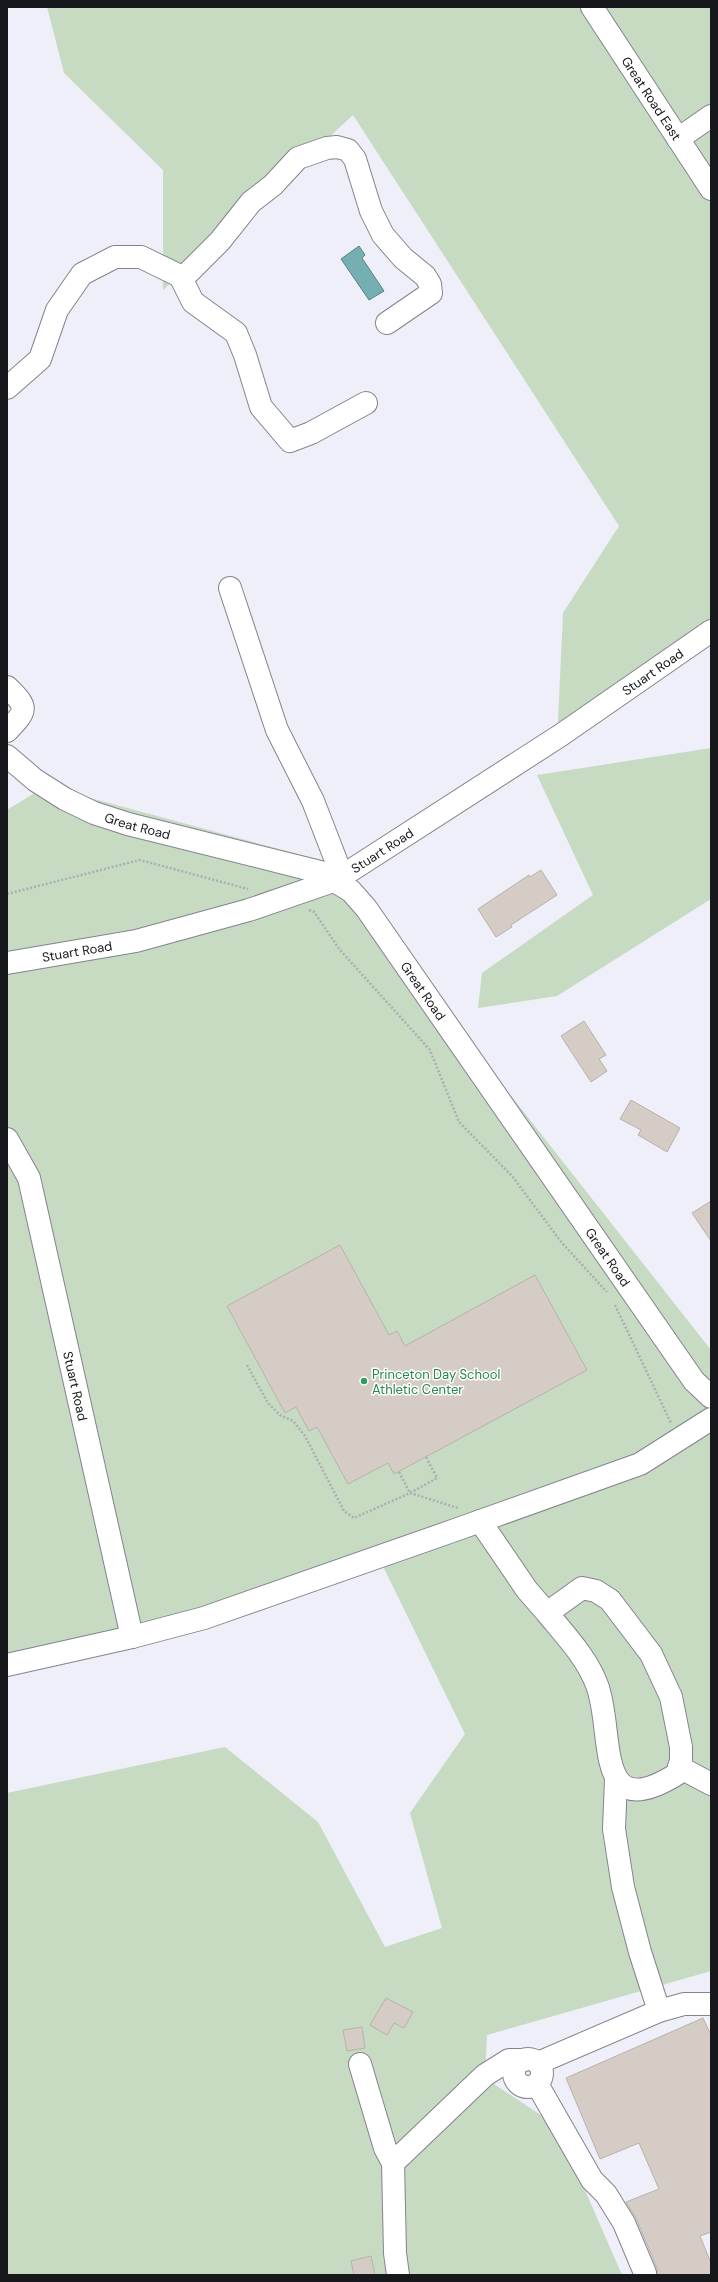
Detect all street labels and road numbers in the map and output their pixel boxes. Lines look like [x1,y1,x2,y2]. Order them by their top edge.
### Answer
street label: Great Road East [618,53,685,143]
street label: Stuart Road [618,644,686,699]
street label: Great Road [102,808,172,843]
street label: Stuart Road [348,824,417,877]
street label: Stuart Road [41,937,113,965]
street label: Great Road [397,958,450,1023]
street label: Great Road [582,1224,634,1290]
street label: Stuart Road [60,1350,92,1422]

